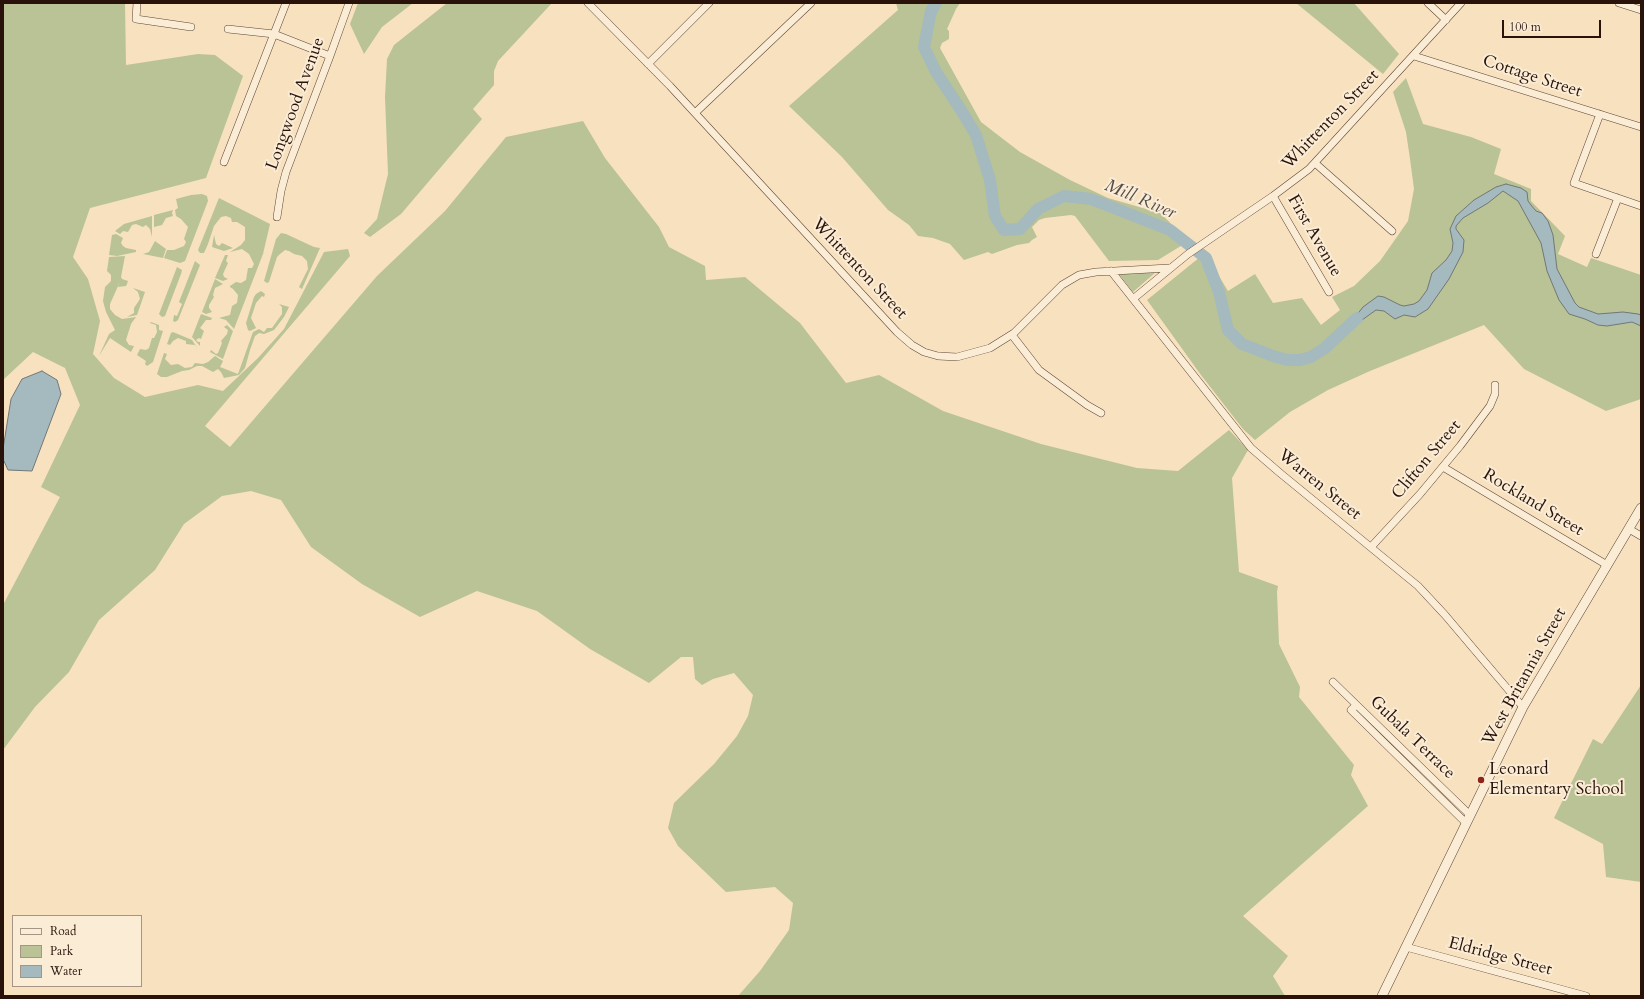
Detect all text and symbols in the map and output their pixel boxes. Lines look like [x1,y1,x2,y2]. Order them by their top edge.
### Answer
scale bar [1504,12,1603,38]
text: 100 m [1509,19,1541,35]
street label: Longwood Avenue [263,35,329,173]
street label: Cottage Street [1480,51,1584,103]
street label: Whittenton Street [1278,66,1384,174]
water label: Mill River [1101,175,1179,225]
street label: First Avenue [1282,191,1346,281]
street label: Whittenton Street [807,214,911,324]
street label: Clifton Street [1388,416,1466,504]
street label: Warren Street [1273,445,1365,525]
street label: Rockland Street [1479,465,1587,541]
street label: West Britannia Street [1479,605,1571,749]
street label: Gubala Terrace [1365,692,1459,784]
place label: Leonard Elementary School [1489,760,1624,800]
marker: Leonard Elementary School [1476,775,1486,785]
legend [12,915,142,987]
text: Road [50,923,76,939]
street label: Eldridge Street [1446,933,1554,981]
text: Park [50,943,73,959]
text: Water [50,963,82,979]

